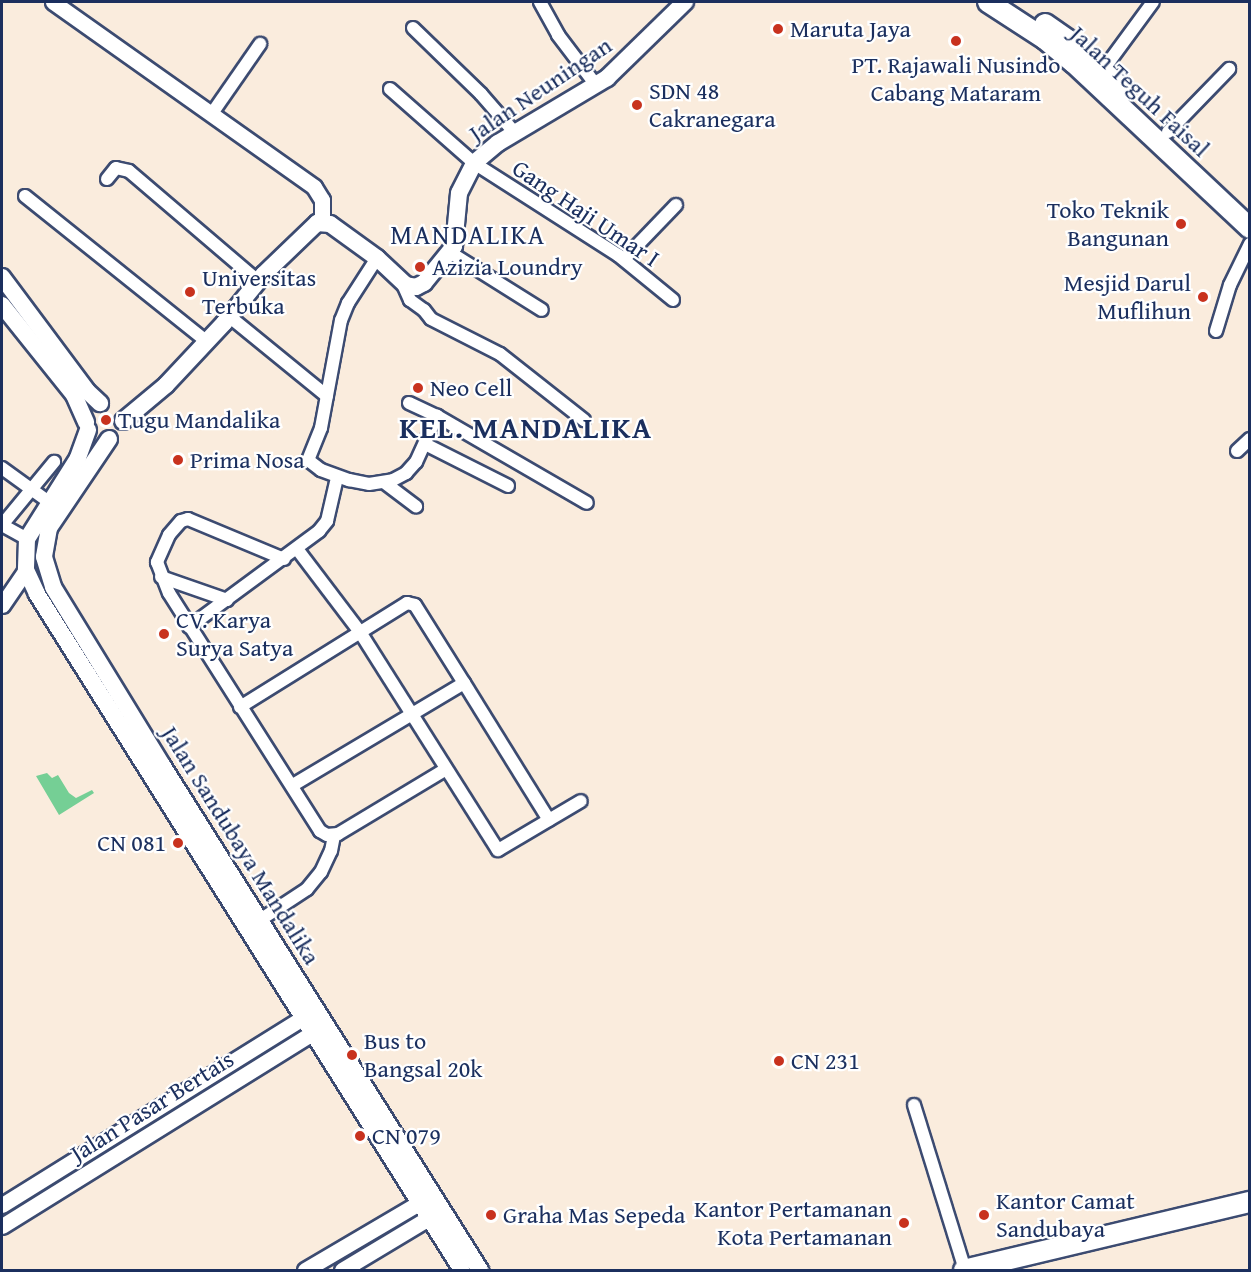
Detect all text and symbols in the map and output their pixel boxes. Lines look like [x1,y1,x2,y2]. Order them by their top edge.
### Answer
place label: Maruta Jaya [790,15,911,43]
street label: Jalan Teguh Faisal [1064,19,1216,163]
marker: Maruta Jaya [771,22,785,36]
street label: Jalan Neuningan [463,31,617,147]
marker: PT. Rajawali Nusindo Cabang Mataram [949,34,963,48]
place label: PT. Rajawali Nusindo Cabang Mataram [852,51,1060,107]
place label: SDN 48 Cakranegara [649,77,776,133]
marker: SDN 48 Cakranegara [630,98,644,112]
street label: Gang Haji Umar I [507,153,665,273]
place label: Toko Teknik Bangunan [1047,196,1169,252]
marker: Toko Teknik Bangunan [1174,217,1188,231]
district label: MANDALIKA [390,219,546,251]
place label: Azizia Loundry [432,253,583,281]
marker: Azizia Loundry [413,260,427,274]
place label: Universitas Terbuka [202,264,316,320]
place label: Mesjid Darul Muflihun [1064,269,1191,325]
marker: Universitas Terbuka [183,285,197,299]
marker: Mesjid Darul Muflihun [1196,290,1210,304]
place label: Neo Cell [430,374,512,402]
marker: Neo Cell [411,381,425,395]
place label: Tugu Mandalika [118,406,280,434]
district label: KEL. MANDALIKA [399,409,653,445]
marker: Tugu Mandalika [99,413,113,427]
place label: Prima Nosa [190,446,305,474]
marker: Prima Nosa [171,453,185,467]
place label: CV. Karya Surya Satya [176,606,293,662]
marker: CV. Karya Surya Satya [157,627,171,641]
street label: Jalan Sandubaya Mandalika [156,720,326,970]
place label: CN 081 [97,829,166,857]
marker: CN 081 [171,836,185,850]
place label: Bus to Bangsal 20k [364,1027,483,1083]
street label: Jalan Pasar Bertais [65,1044,239,1168]
place label: CN 231 [791,1047,860,1075]
marker: Bus to Bangsal 20k [345,1048,359,1062]
marker: CN 231 [772,1054,786,1068]
place label: CN 079 [372,1122,441,1150]
marker: CN 079 [353,1129,367,1143]
place label: Kantor Camat Sandubaya [996,1187,1135,1243]
place label: Kantor Pertamanan Kota Pertamanan [694,1195,892,1251]
place label: Graha Mas Sepeda [503,1201,685,1229]
marker: Graha Mas Sepeda [484,1208,498,1222]
marker: Kantor Camat Sandubaya [977,1208,991,1222]
marker: Kantor Pertamanan Kota Pertamanan [897,1216,911,1230]

